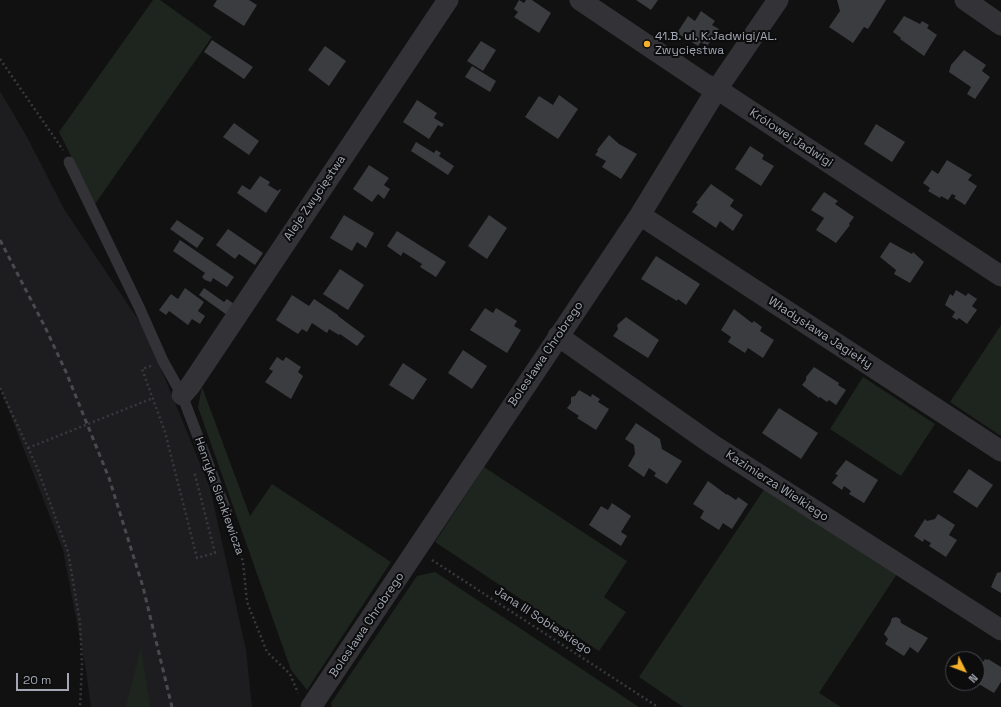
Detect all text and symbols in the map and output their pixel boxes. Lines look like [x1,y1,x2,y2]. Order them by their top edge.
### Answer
place label: 41.B. ul. K.Jadwigi/AL. Zwycięstwa [655,30,777,58]
marker: 41.B. ul. K.Jadwigi/AL. Zwycięstwa [642,39,652,49]
street label: Królowej Jadwigi [747,106,835,170]
street label: Aleje Zwycięstwa [281,153,349,243]
street label: Władysława Jagiełły [765,294,875,372]
street label: Bolesława Chrobrego [506,299,586,409]
street label: Henryka Sienkiewicza [191,435,247,557]
street label: Kazimierza Wielkiego [723,447,831,525]
street label: Bolesława Chrobrego [327,570,407,680]
street label: Jana III Sobieskiego [492,584,594,658]
north arrow [945,651,985,691]
scale bar [18,665,71,691]
text: N [966,671,981,686]
text: 20 m [23,672,51,688]

